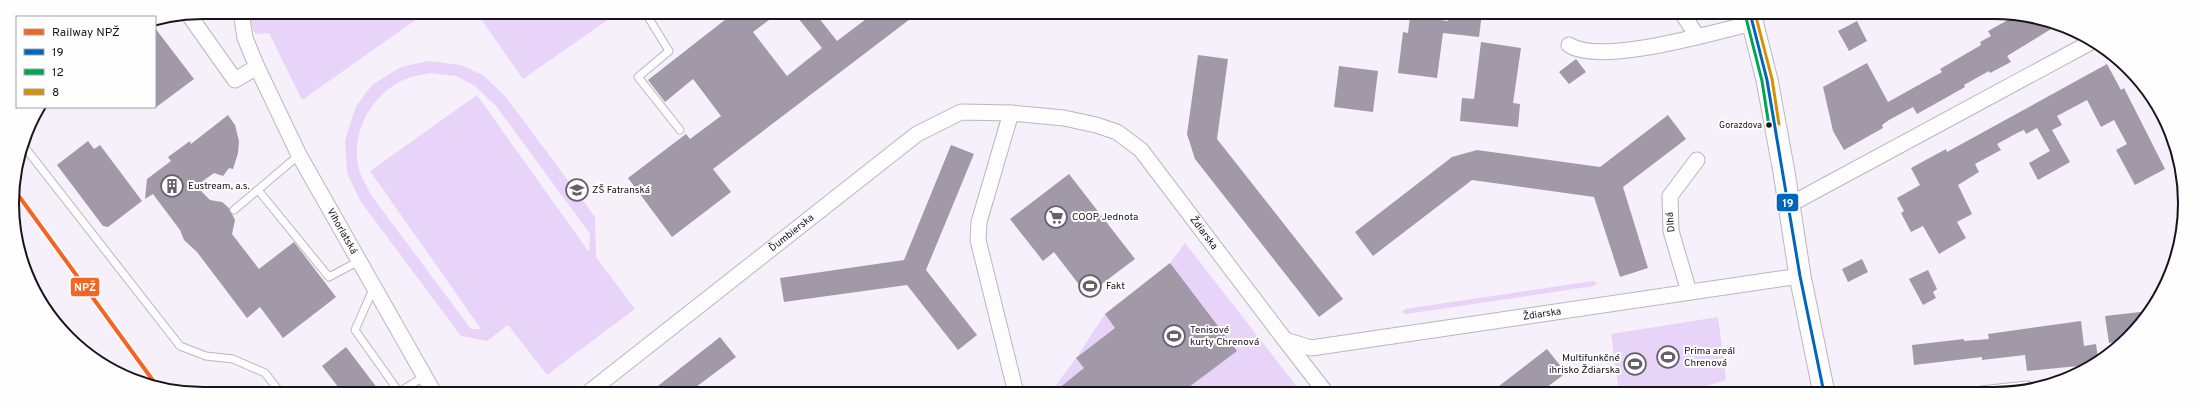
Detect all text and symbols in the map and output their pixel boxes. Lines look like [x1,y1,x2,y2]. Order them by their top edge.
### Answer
legend [16,16,156,108]
text: Railway NPŽ [52,25,120,41]
text: 19 [52,45,64,61]
text: 12 [52,65,64,81]
text: 8 [52,85,59,101]
place label: Gorazdova [1719,120,1762,131]
marker: Gorazdova [1764,120,1774,130]
building icon: Eustream, a.s. [159,173,185,199]
school or university icon: ZŠ Fatranská [564,177,590,203]
place label: Eustream, a.s. [188,180,250,193]
place label: ZŠ Fatranská [592,184,650,197]
line badge: 19 [1776,193,1799,212]
text: 19 [1782,197,1794,211]
supermarket icon: COOP Jednota [1043,204,1069,230]
street label: Vihorlatská [324,206,360,256]
street label: Ďumbierska [766,211,817,254]
place label: COOP Jednota [1072,211,1138,224]
street label: Dlhá [1664,211,1678,233]
street label: Ždiarska [1187,213,1221,252]
sports icon: Fakt [1077,273,1103,299]
line badge: NPŽ [70,277,100,297]
text: NPŽ [74,280,96,295]
place label: Fakt [1106,280,1125,293]
street label: Ždiarska [1522,305,1562,323]
sports icon: Tenisové kurty Chrenová [1161,323,1187,349]
place label: Tenisové kurty Chrenová [1190,324,1259,349]
sports icon: Prima areál Chrenová [1655,344,1681,370]
place label: Prima areál Chrenová [1684,345,1735,370]
sports icon: Multifunkčné ihrisko Ždiarska [1622,351,1648,377]
place label: Multifunkčné ihrisko Ždiarska [1549,352,1620,377]

